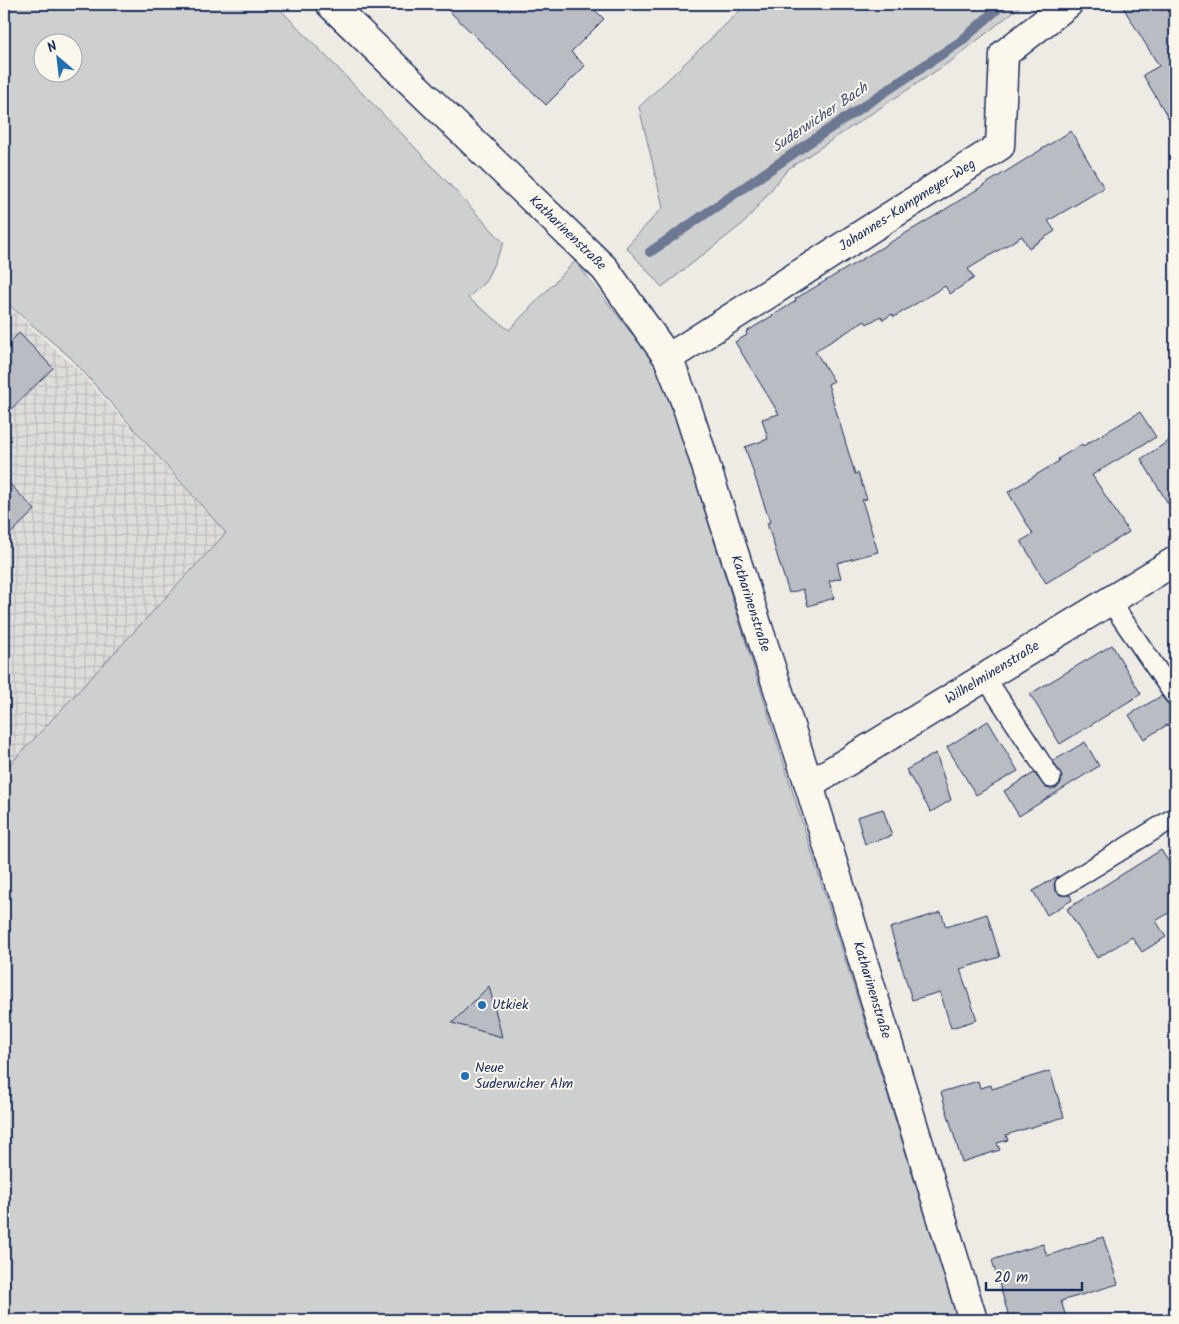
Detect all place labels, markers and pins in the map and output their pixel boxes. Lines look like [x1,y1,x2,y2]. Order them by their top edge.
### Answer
place label: Utkiek [492,994,529,1016]
marker: Utkiek [476,999,488,1011]
place label: Neue Suderwicher Alm [475,1057,573,1095]
marker: Neue Suderwicher Alm [459,1070,471,1082]

